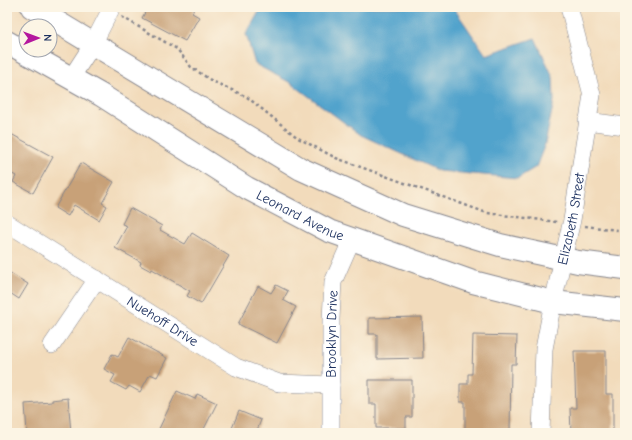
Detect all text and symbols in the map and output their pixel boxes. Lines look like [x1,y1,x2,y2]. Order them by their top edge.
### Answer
north arrow [18,18,58,58]
text: N [41,34,54,42]
street label: Elizabeth Street [553,171,588,267]
street label: Leonard Avenue [254,186,346,244]
street label: Brooklyn Drive [322,290,341,378]
street label: Nuehoff Drive [124,292,202,350]

